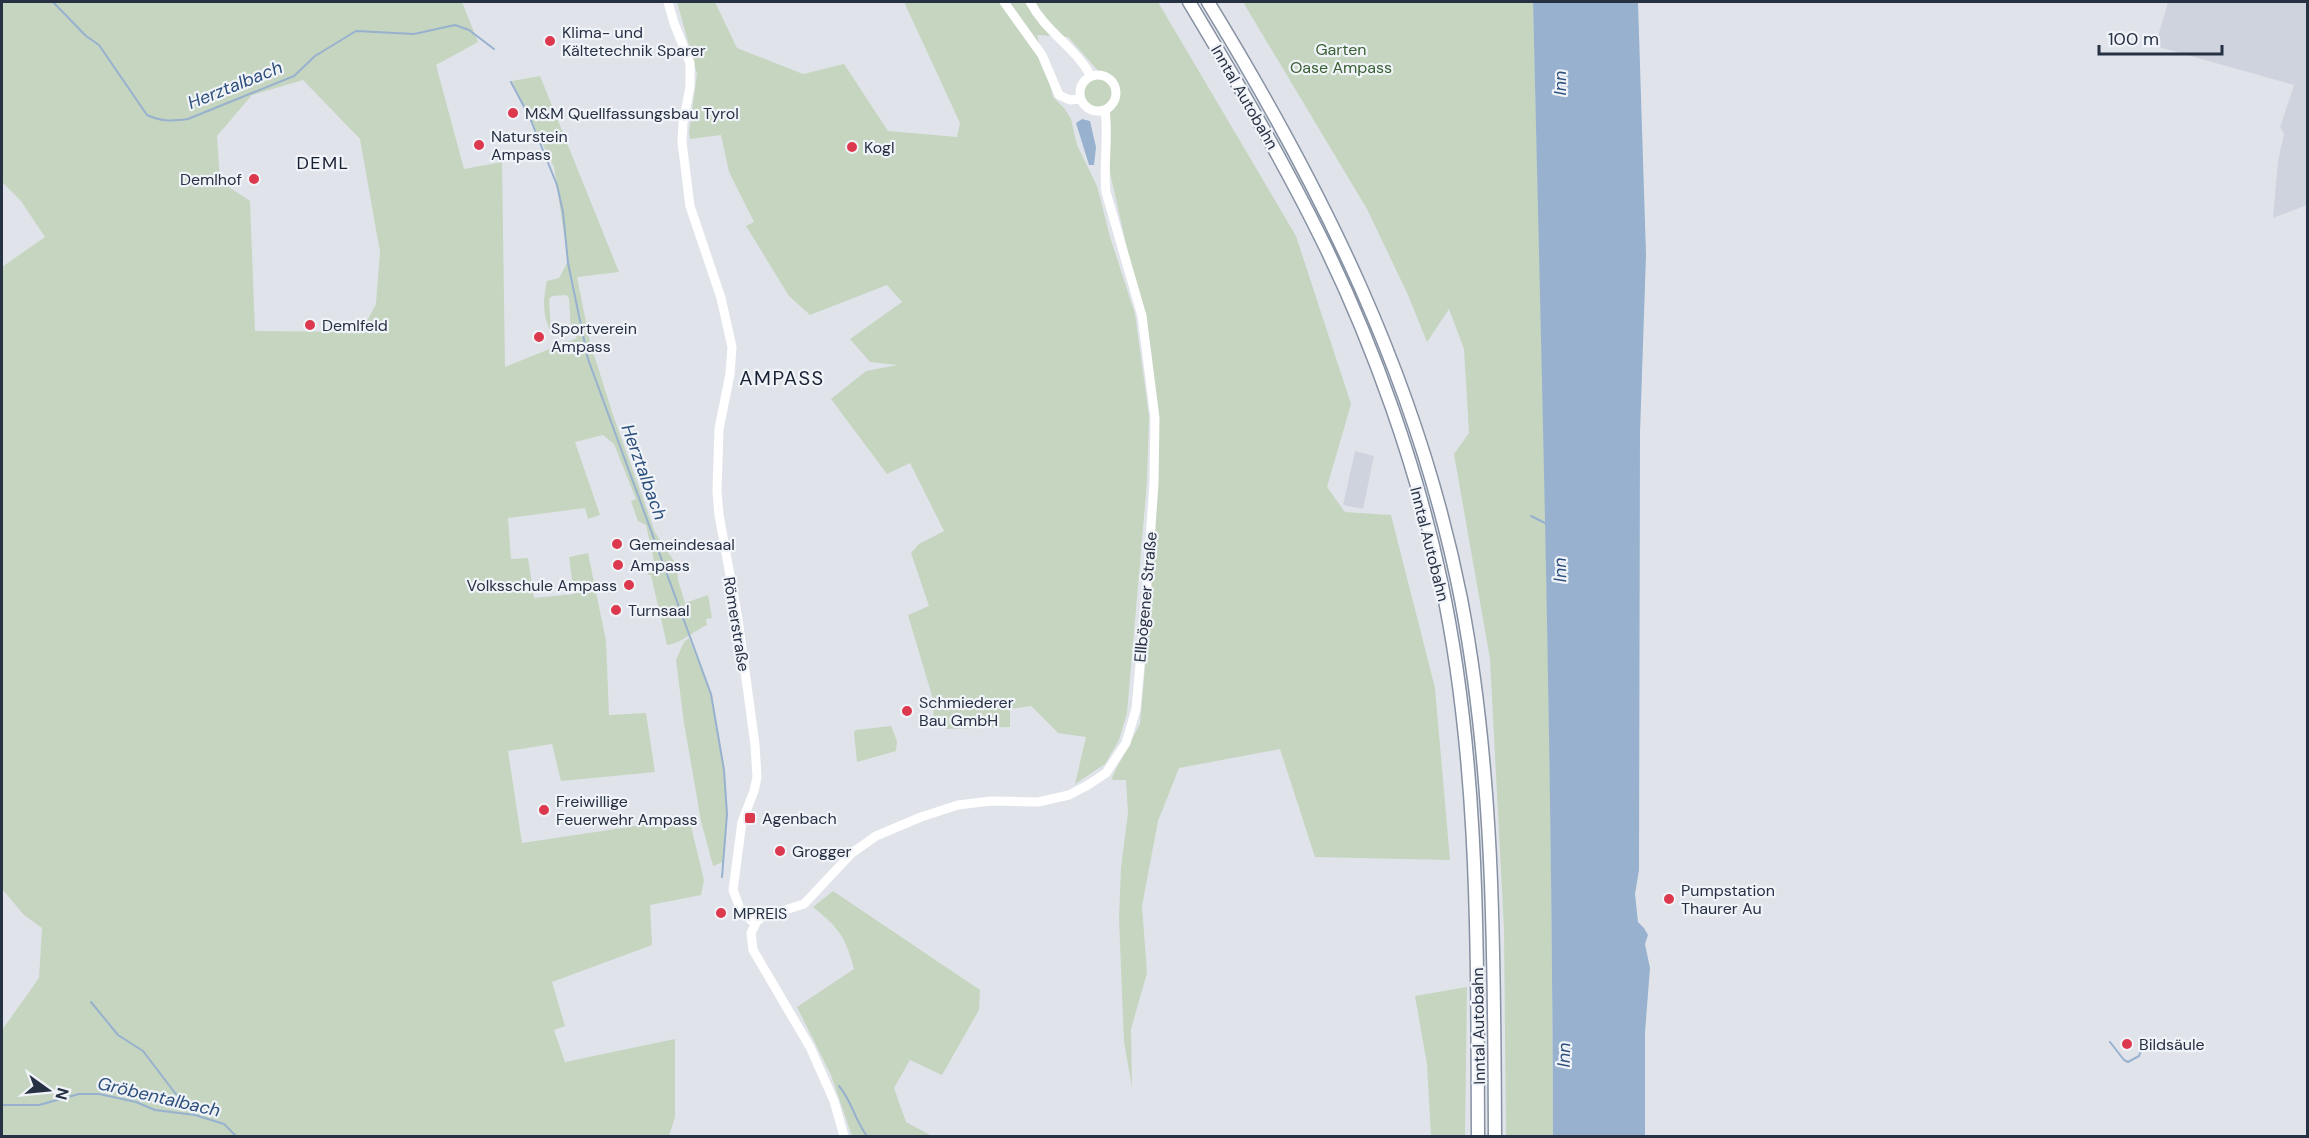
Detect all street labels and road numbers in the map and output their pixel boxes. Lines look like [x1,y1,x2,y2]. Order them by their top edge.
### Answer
street label: Inntal Autobahn [1206,41,1283,153]
street label: Inntal Autobahn [1405,485,1454,604]
street label: Ellbögener Straße [1129,531,1162,663]
street label: Römerstraße [719,575,754,673]
street label: Inntal Autobahn [1467,967,1490,1085]

